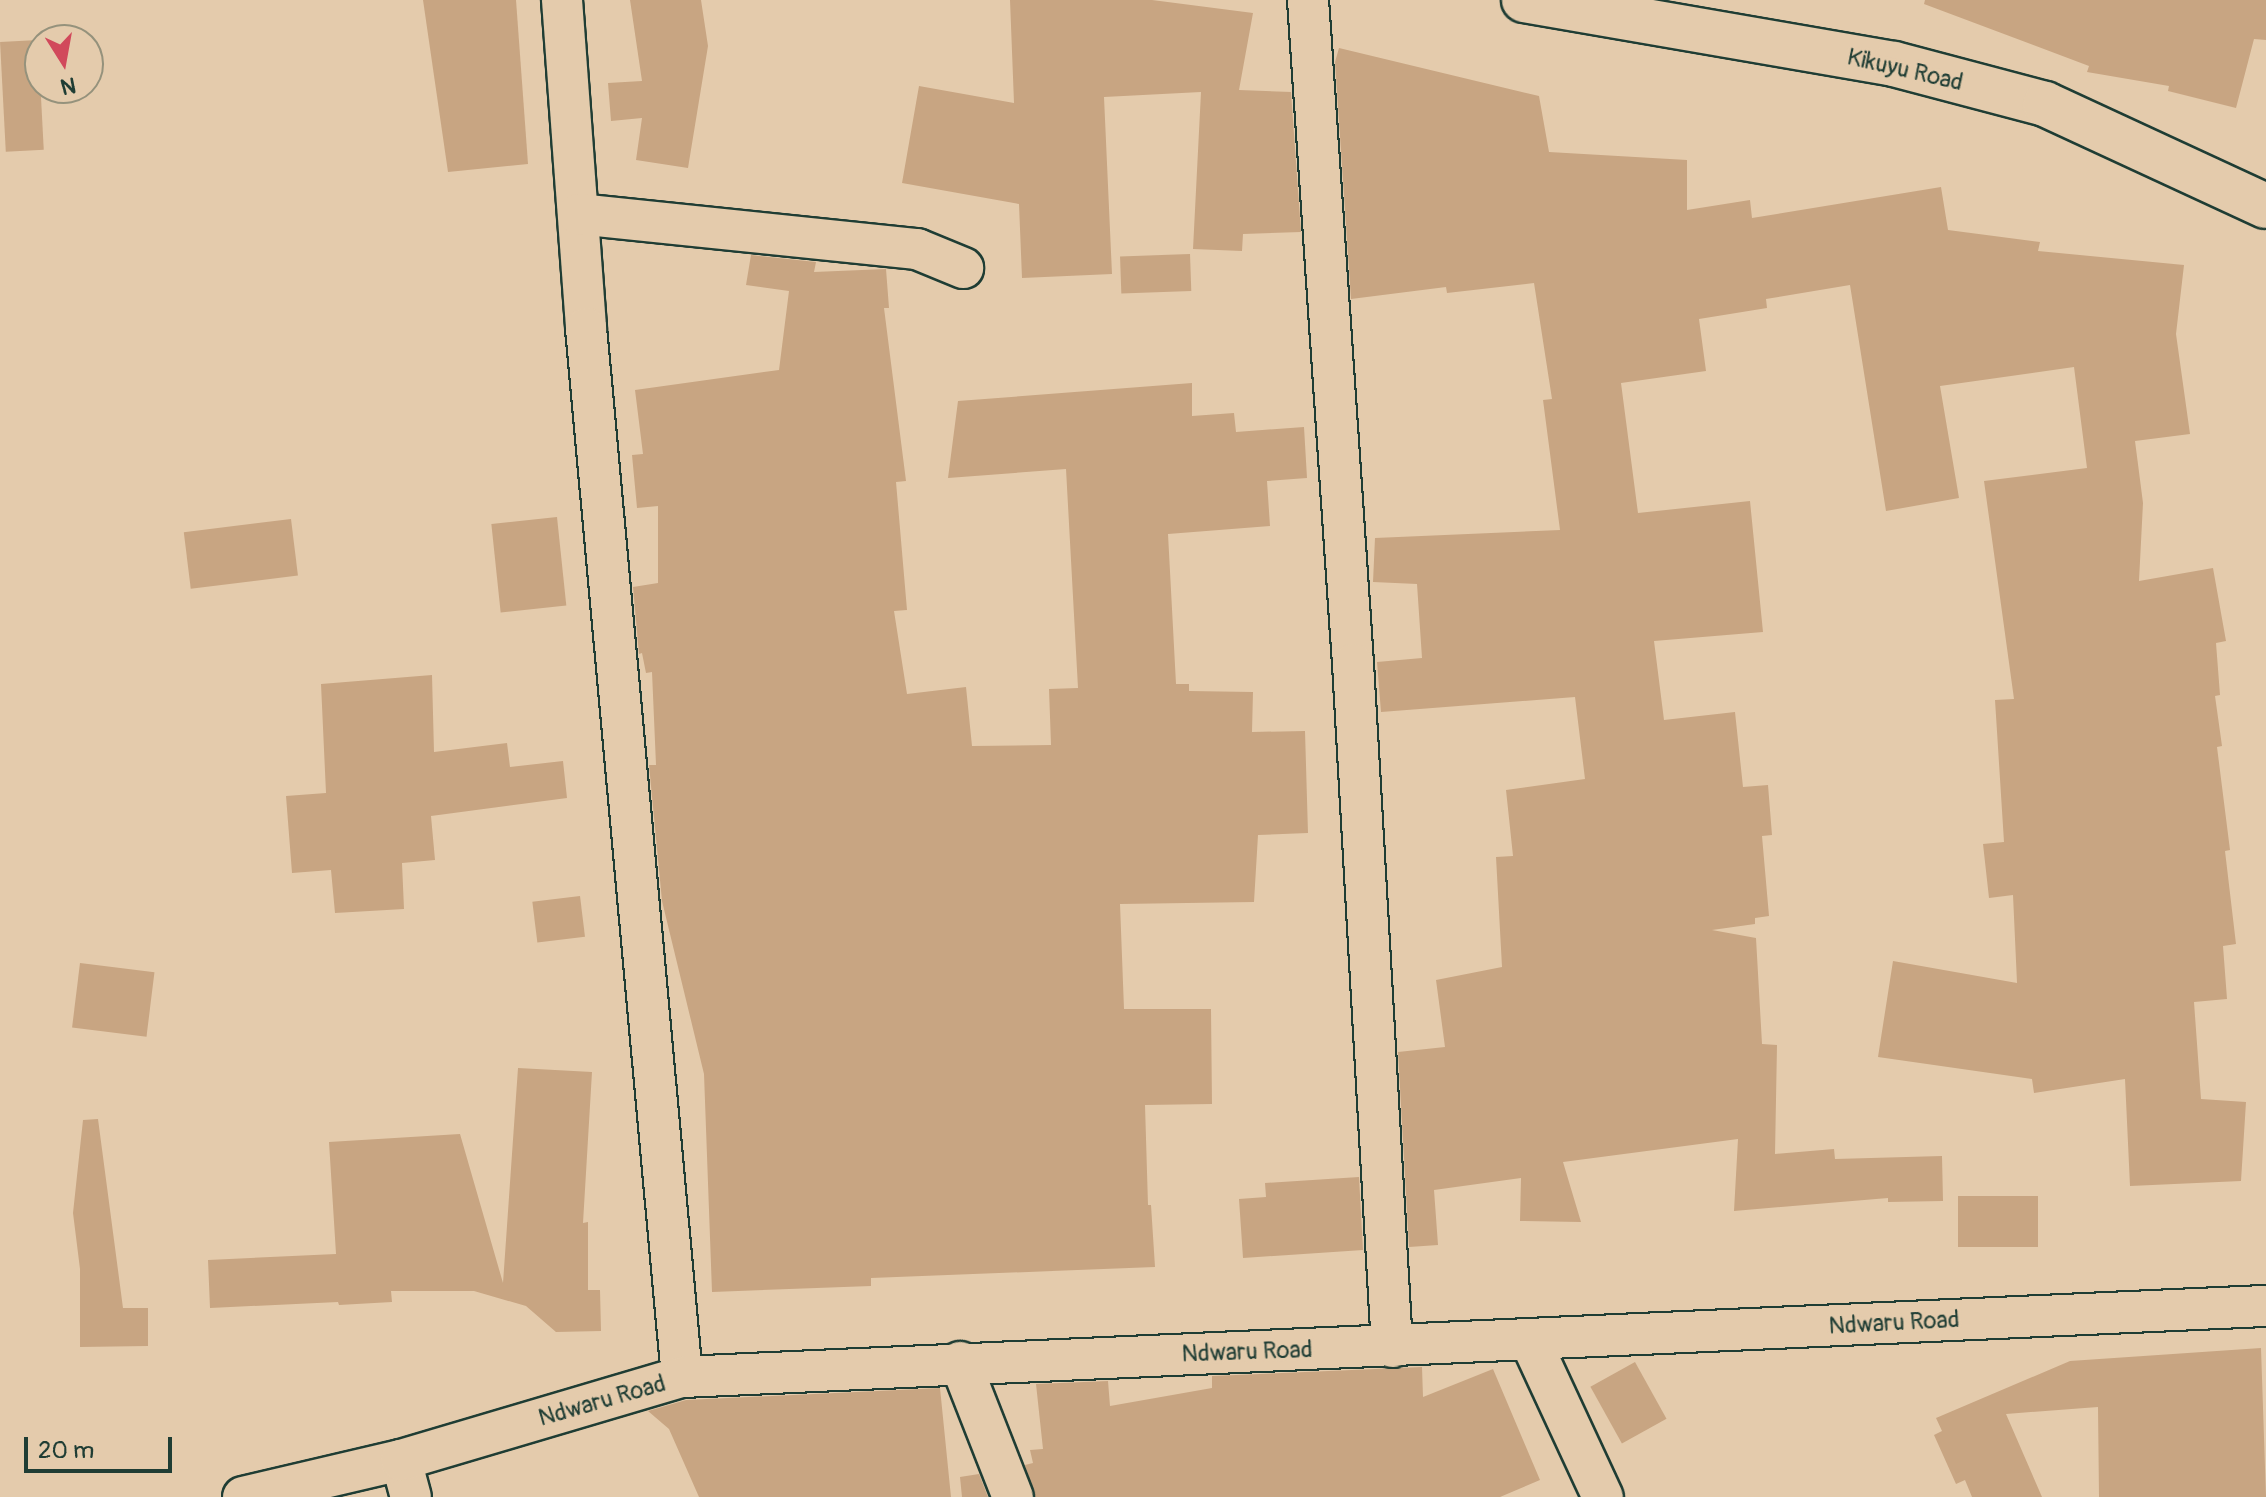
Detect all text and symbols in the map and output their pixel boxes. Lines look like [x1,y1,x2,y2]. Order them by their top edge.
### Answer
north arrow [24,24,104,104]
street label: Kikuyu Road [1844,43,1966,97]
text: N [58,70,78,101]
street label: Ndwaru Road [1828,1305,1960,1341]
street label: Ndwaru Road [1181,1335,1313,1369]
street label: Ndwaru Road [535,1369,669,1433]
scale bar [28,1421,176,1471]
text: 20 m [38,1436,94,1465]

